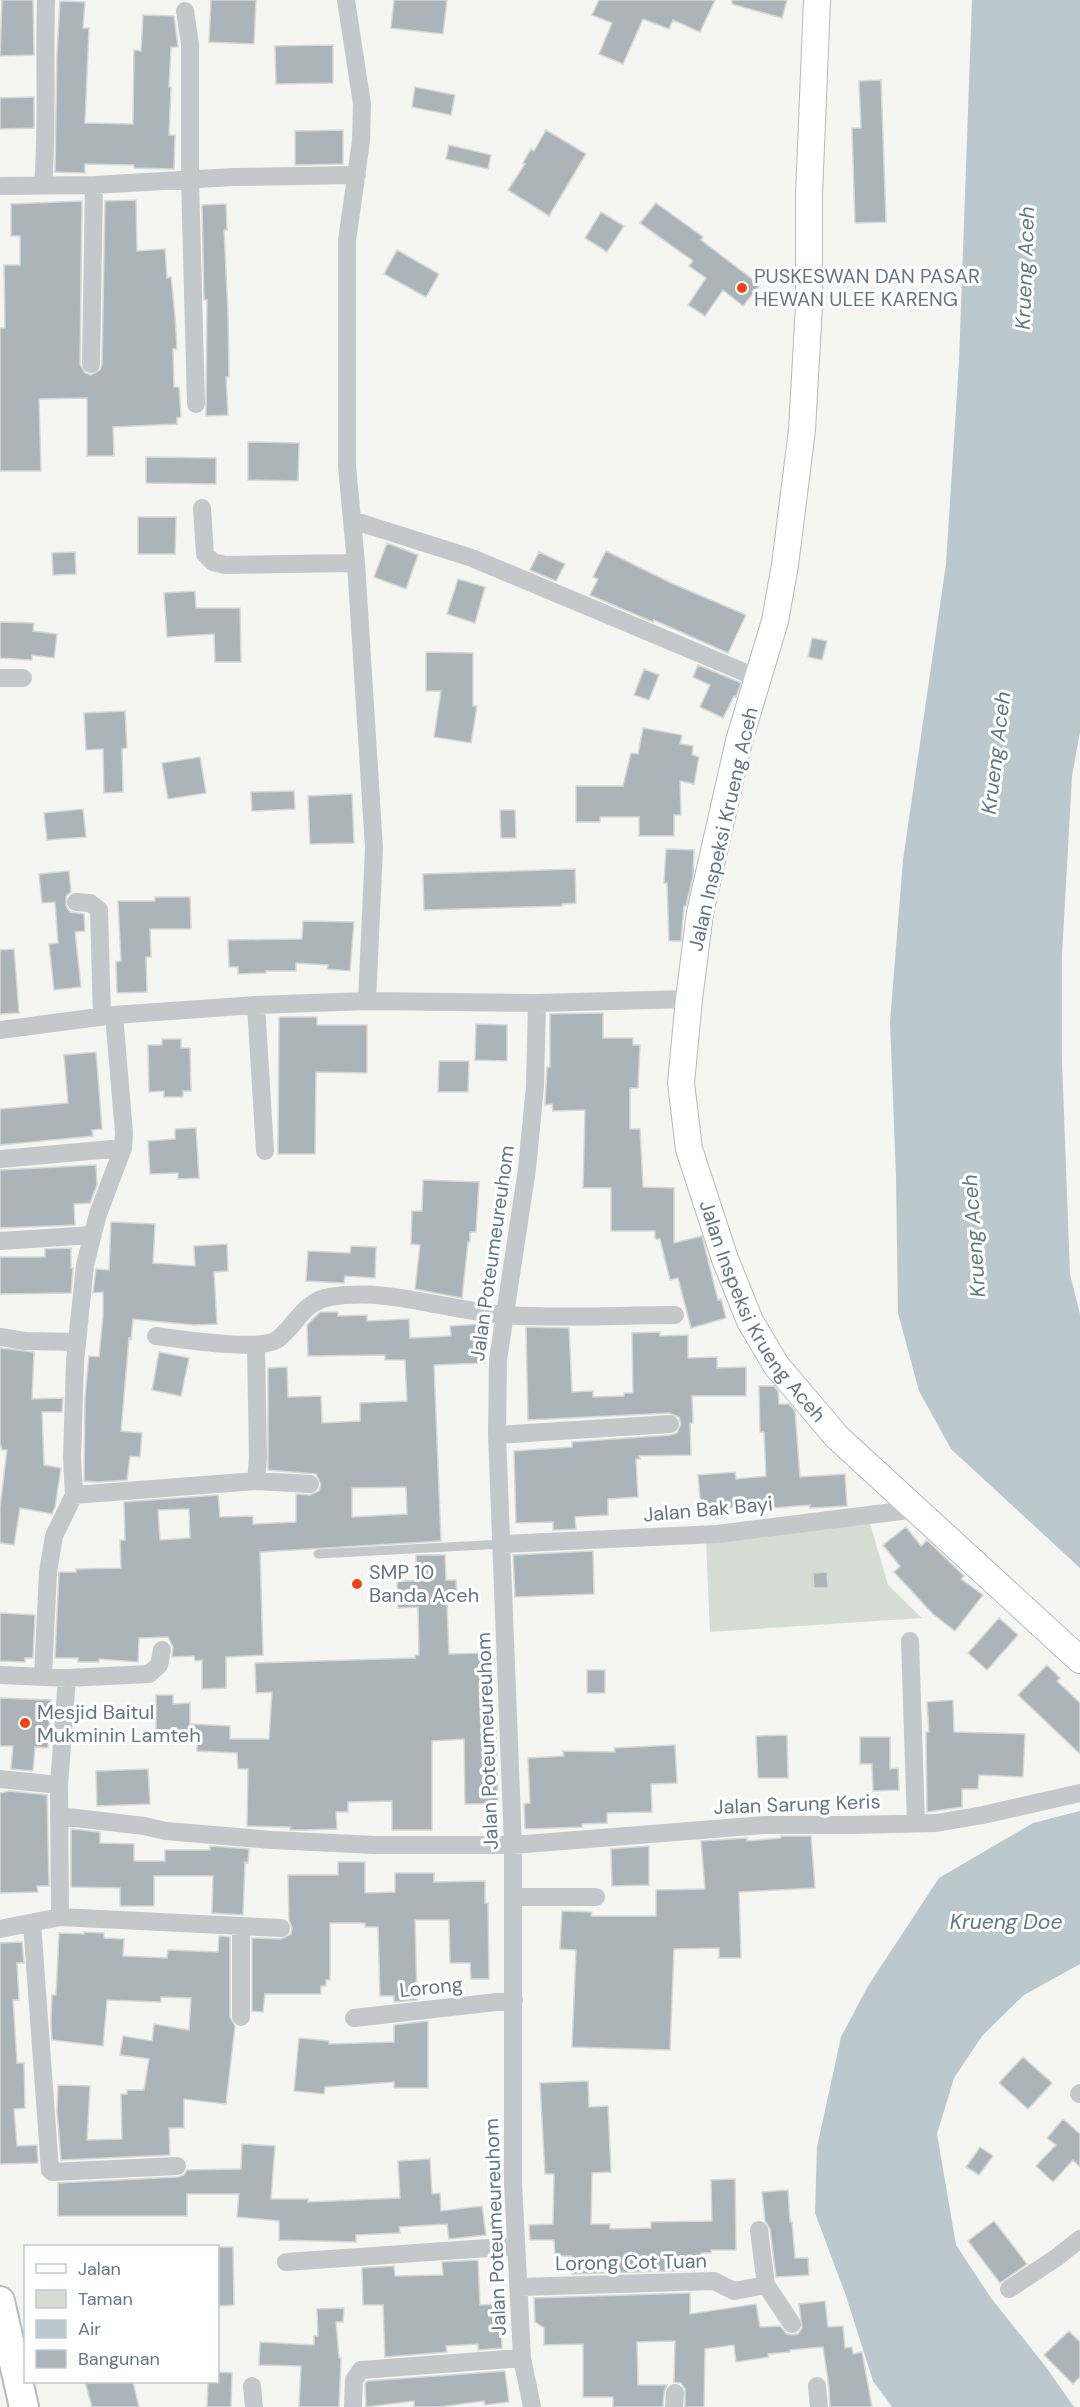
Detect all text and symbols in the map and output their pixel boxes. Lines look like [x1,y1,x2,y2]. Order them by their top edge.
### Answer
water label: Krueng Aceh [1009,206,1041,330]
place label: PUSKESWAN DAN PASAR HEWAN ULEE KARENG [754,263,980,312]
marker: PUSKESWAN DAN PASAR HEWAN ULEE KARENG [735,281,749,295]
water label: Krueng Aceh [975,690,1017,816]
street label: Jalan Inspeksi Krueng Aceh [682,704,764,954]
street label: Jalan Poteumeureuhom [464,1143,520,1363]
water label: Krueng Aceh [956,1173,992,1299]
street label: Jalan Inspeksi Krueng Aceh [694,1197,832,1427]
street label: Jalan Bak Bayi [642,1490,774,1528]
place label: SMP 10 Banda Aceh [369,1559,479,1608]
marker: SMP 10 Banda Aceh [350,1577,364,1591]
street label: Jalan Poteumeureuhom [470,1632,504,1850]
place label: Mesjid Baitul Mukminin Lamteh [37,1699,201,1748]
marker: Mesjid Baitul Mukminin Lamteh [18,1716,32,1730]
street label: Jalan Sarung Keris [713,1788,881,1820]
water label: Krueng Doe [950,1908,1062,1936]
street label: Lorong [398,1971,464,2003]
street label: Jalan Poteumeureuhom [478,2118,512,2336]
legend [24,2245,219,2383]
street label: Lorong Cot Tuan [555,2248,707,2276]
text: Jalan [78,2257,121,2281]
text: Taman [78,2287,133,2311]
text: Air [78,2317,101,2341]
text: Bangunan [78,2347,160,2371]

